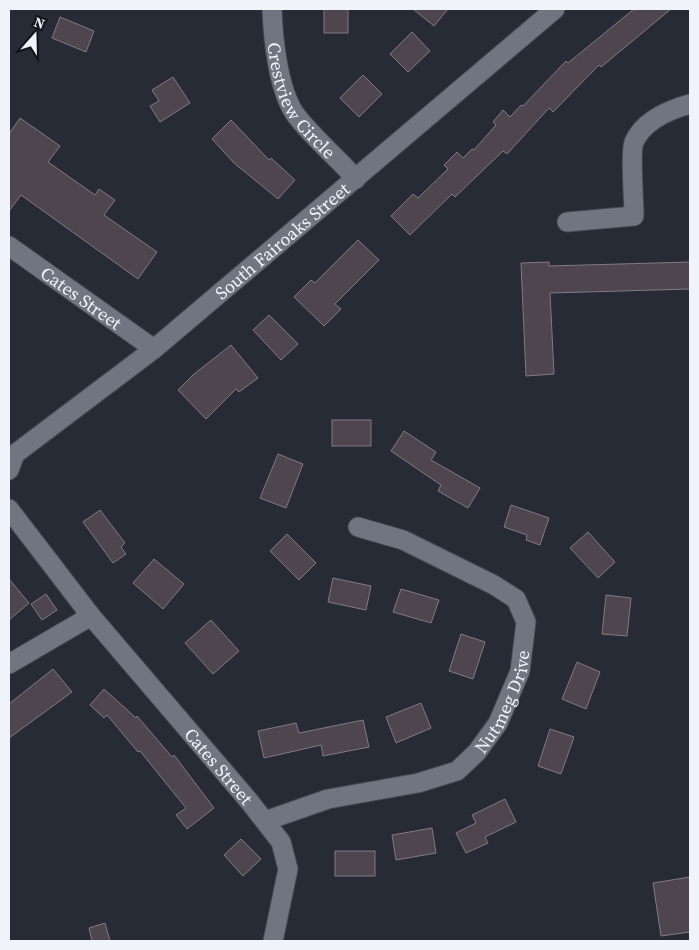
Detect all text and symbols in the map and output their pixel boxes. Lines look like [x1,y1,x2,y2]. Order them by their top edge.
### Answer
north arrow [10,10,60,60]
text: N [31,12,48,34]
street label: Crestview Circle [262,41,342,164]
street label: South Fairoaks Street [209,176,355,305]
street label: Cates Street [36,260,127,335]
street label: Nutmeg Drive [468,649,535,758]
street label: Cates Street [179,722,259,810]

